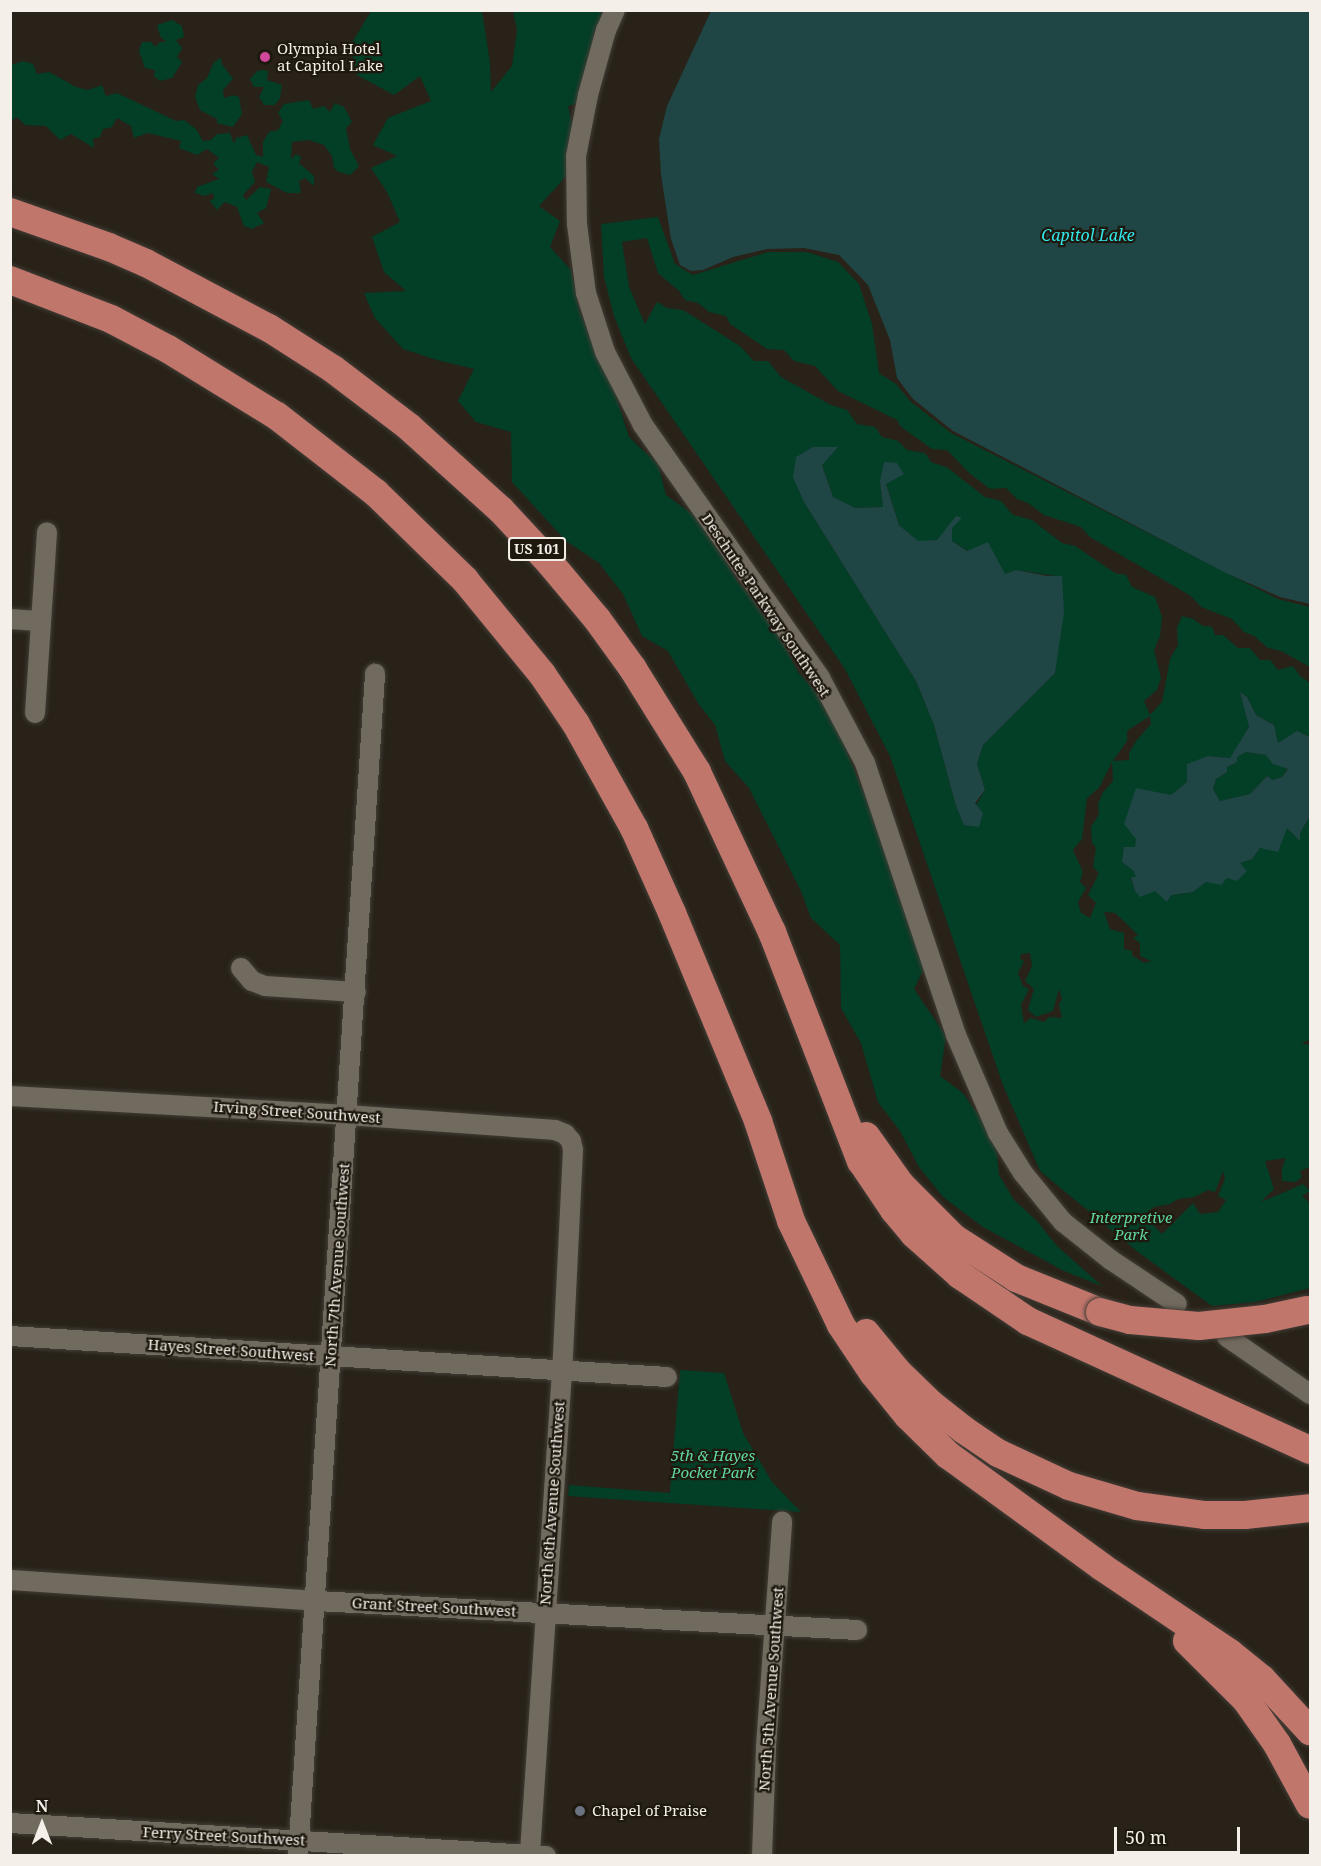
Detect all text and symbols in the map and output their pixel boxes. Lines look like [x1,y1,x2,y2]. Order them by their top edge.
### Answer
place label: Olympia Hotel at Capitol Lake [277,39,383,74]
marker: Olympia Hotel at Capitol Lake [258,50,272,64]
water label: Capitol Lake [1041,225,1135,245]
street label: Deschutes Parkway Southwest [698,510,834,700]
road number: US 101 [507,538,567,560]
street label: Irving Street Southwest [213,1097,381,1127]
street label: North 7th Avenue Southwest [321,1162,353,1368]
park label: Interpretive Park [1090,1208,1172,1243]
street label: Hayes Street Southwest [147,1335,315,1365]
street label: North 6th Avenue Southwest [536,1400,568,1606]
park label: 5th & Hayes Pocket Park [671,1446,755,1481]
street label: North 5th Avenue Southwest [755,1586,787,1792]
street label: Grant Street Southwest [351,1594,517,1620]
north arrow [12,1794,72,1854]
text: N [36,1795,48,1817]
place label: Chapel of Praise [592,1802,707,1820]
marker: Chapel of Praise [573,1804,587,1818]
scale bar [1117,1815,1243,1853]
street label: Ferry Street Southwest [142,1823,306,1849]
text: 50 m [1125,1825,1167,1849]

